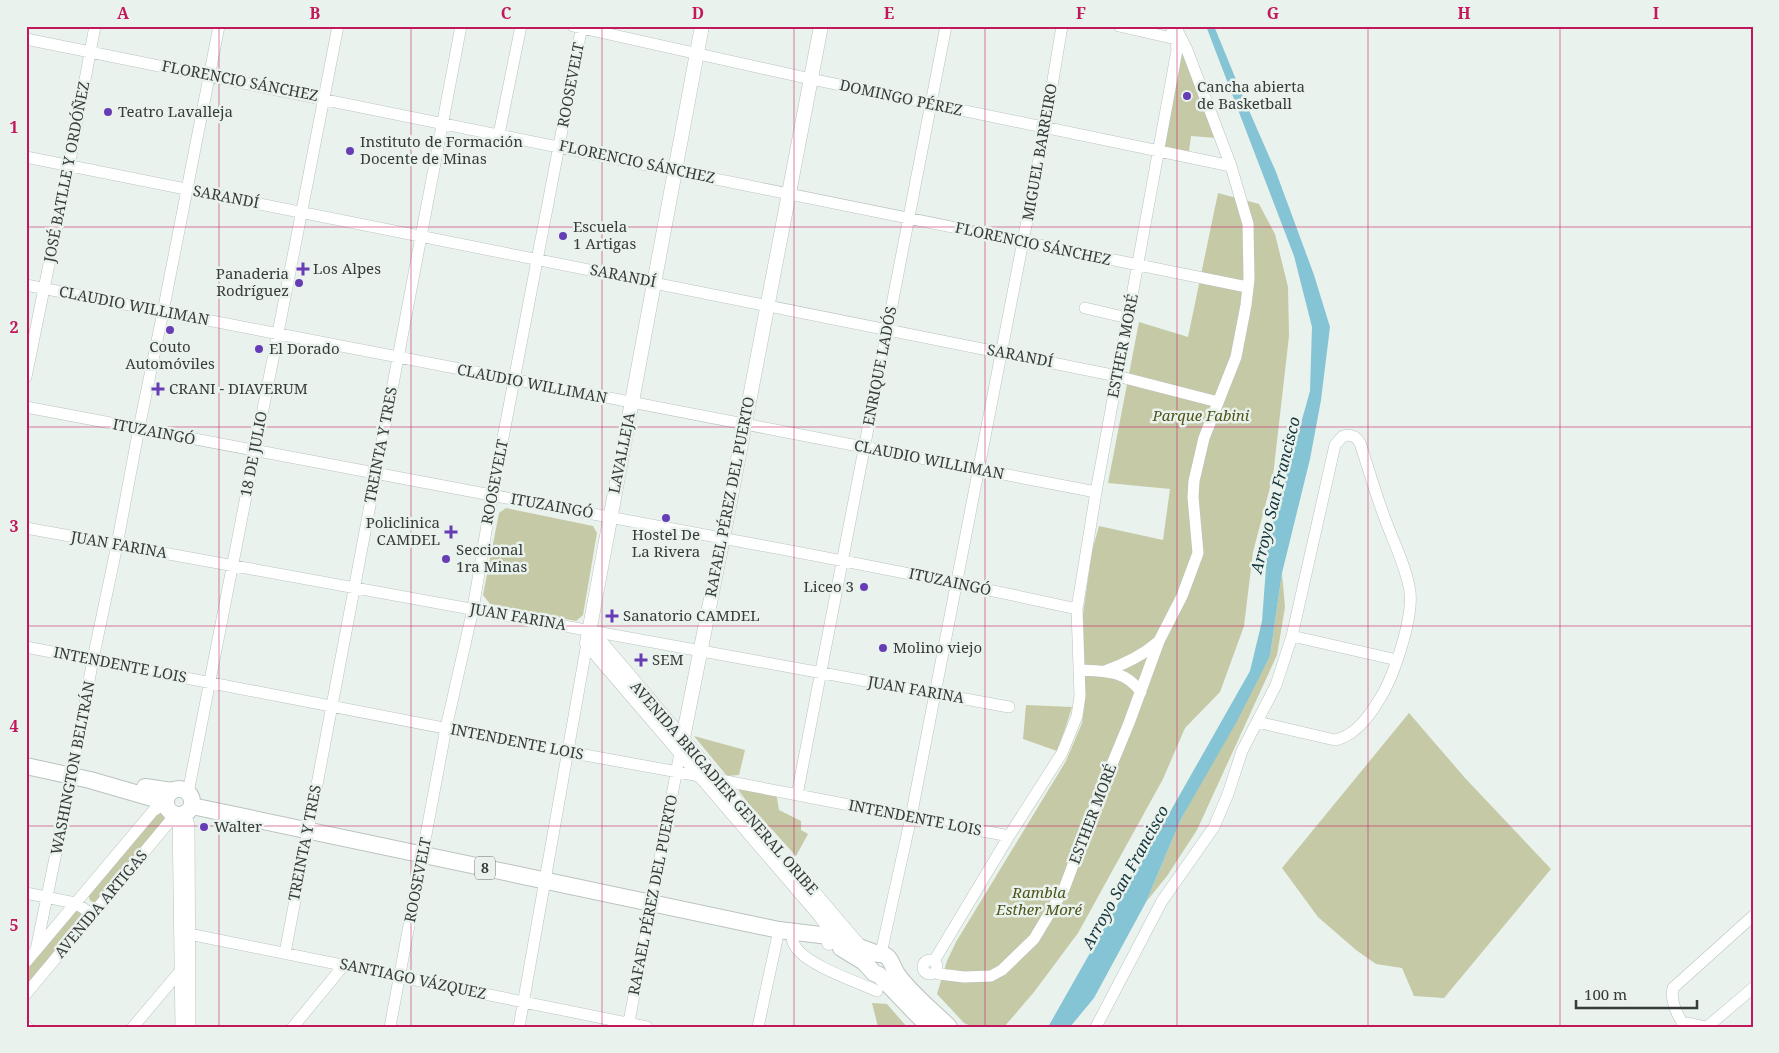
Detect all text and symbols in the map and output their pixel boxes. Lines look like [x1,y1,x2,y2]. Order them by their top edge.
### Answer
text: A [117,2,130,24]
text: B [310,2,321,24]
text: C [501,2,512,24]
text: D [692,2,704,24]
text: E [884,2,894,24]
text: F [1076,2,1086,24]
text: G [1267,2,1279,24]
text: H [1457,2,1471,24]
text: I [1653,2,1659,24]
street label: ROOSEVELT [552,41,588,129]
street label: FLORENCIO SÁNCHEZ [160,55,320,105]
street label: DOMINGO PÉREZ [838,74,965,120]
place label: Cancha abierta de Basketball [1197,76,1305,113]
street label: JOSÉ BATLLE Y ORDÓÑEZ [38,79,93,265]
street label: MIGUEL BARREIRO [1017,82,1061,222]
marker: Cancha abierta de Basketball [1181,90,1193,102]
place label: Teatro Lavalleja [118,101,233,121]
marker: Teatro Lavalleja [102,106,114,118]
text: 1 [9,116,19,138]
place label: Instituto de Formación Docente de Minas [360,131,523,168]
street label: FLORENCIO SÁNCHEZ [557,135,717,187]
marker: Instituto de Formación Docente de Minas [344,145,356,157]
street label: SARANDÍ [192,180,261,212]
place label: Escuela 1 Artigas [573,216,637,253]
street label: FLORENCIO SÁNCHEZ [953,217,1113,269]
marker: Escuela 1 Artigas [557,230,569,242]
place label: Los Alpes [313,258,381,278]
street label: SARANDÍ [589,259,658,291]
place label: Panaderia Rodríguez [216,263,289,300]
marker: Los Alpes [297,263,309,275]
marker: Panaderia Rodríguez [293,277,305,289]
street label: CLAUDIO WILLIMAN [57,281,211,329]
street label: ESTHER MORÉ [1102,292,1142,400]
street label: ENRIQUE LADÓS [858,304,900,427]
text: 2 [9,316,19,338]
marker: Couto Automóviles [164,324,176,336]
place label: Couto Automóviles [125,336,215,373]
place label: El Dorado [269,338,340,358]
street label: SARANDÍ [986,339,1055,371]
marker: El Dorado [253,343,265,355]
street label: CLAUDIO WILLIMAN [455,359,609,407]
place label: CRANI - DIAVERUM [169,378,308,398]
marker: CRANI - DIAVERUM [151,382,165,396]
street label: TREINTA Y TRES [359,385,401,505]
street label: RAFAEL PÉREZ DEL PUERTO [700,395,758,599]
park label: Parque Fabini [1152,405,1250,425]
street label: 18 DE JULIO [235,409,271,498]
street label: LAVALLEJA [603,410,639,495]
street label: ITUZAINGÓ [111,413,197,449]
water label: Arroyo San Francisco [1245,414,1305,577]
street label: CLAUDIO WILLIMAN [852,435,1006,483]
street label: ROOSEVELT [476,438,512,526]
street label: ITUZAINGÓ [509,488,595,522]
place label: Policlinica CAMDEL [366,512,440,549]
marker: Hostel De La Rivera [660,512,672,524]
text: 3 [9,515,19,537]
place label: Hostel De La Rivera [632,524,700,561]
marker: Policlinica CAMDEL [444,525,458,539]
street label: JUAN FARINA [68,526,169,562]
place label: Seccional 1ra Minas [456,539,527,576]
marker: Seccional 1ra Minas [440,553,452,565]
street label: ITUZAINGÓ [907,563,993,600]
place label: Liceo 3 [804,576,854,596]
marker: Liceo 3 [858,581,870,593]
street label: JUAN FARINA [467,598,568,634]
place label: Sanatorio CAMDEL [623,605,760,625]
marker: Sanatorio CAMDEL [605,609,619,623]
place label: Molino viejo [893,637,982,657]
street label: INTENDENTE LOIS [52,641,188,687]
marker: Molino viejo [877,642,889,654]
place label: SEM [652,649,684,669]
marker: SEM [634,653,648,667]
street label: JUAN FARINA [865,671,966,707]
street label: AVENIDA BRIGADIER GENERAL ORIBE [626,676,823,898]
street label: WASHINGTON BELTRÁN [45,679,99,856]
text: 4 [9,715,19,737]
street label: INTENDENTE LOIS [449,718,585,764]
street label: ESTHER MORÉ [1064,761,1120,867]
street label: TREINTA Y TRES [283,783,325,903]
street label: RAFAEL PÉREZ DEL PUERTO [623,793,681,997]
street label: INTENDENTE LOIS [847,794,983,840]
water label: Arroyo San Francisco [1076,801,1174,954]
place label: Walter [214,816,262,836]
marker: Walter [198,821,210,833]
street label: ROOSEVELT [399,836,435,924]
street label: AVENIDA ARTIGAS [49,845,151,962]
road number: 8 [475,856,495,880]
park label: Rambla Esther Moré [995,882,1083,919]
text: 5 [9,914,19,936]
street label: SANTIAGO VÁZQUEZ [338,953,488,1003]
scale bar [1576,978,1698,1010]
text: 100 m [1584,984,1627,1004]

